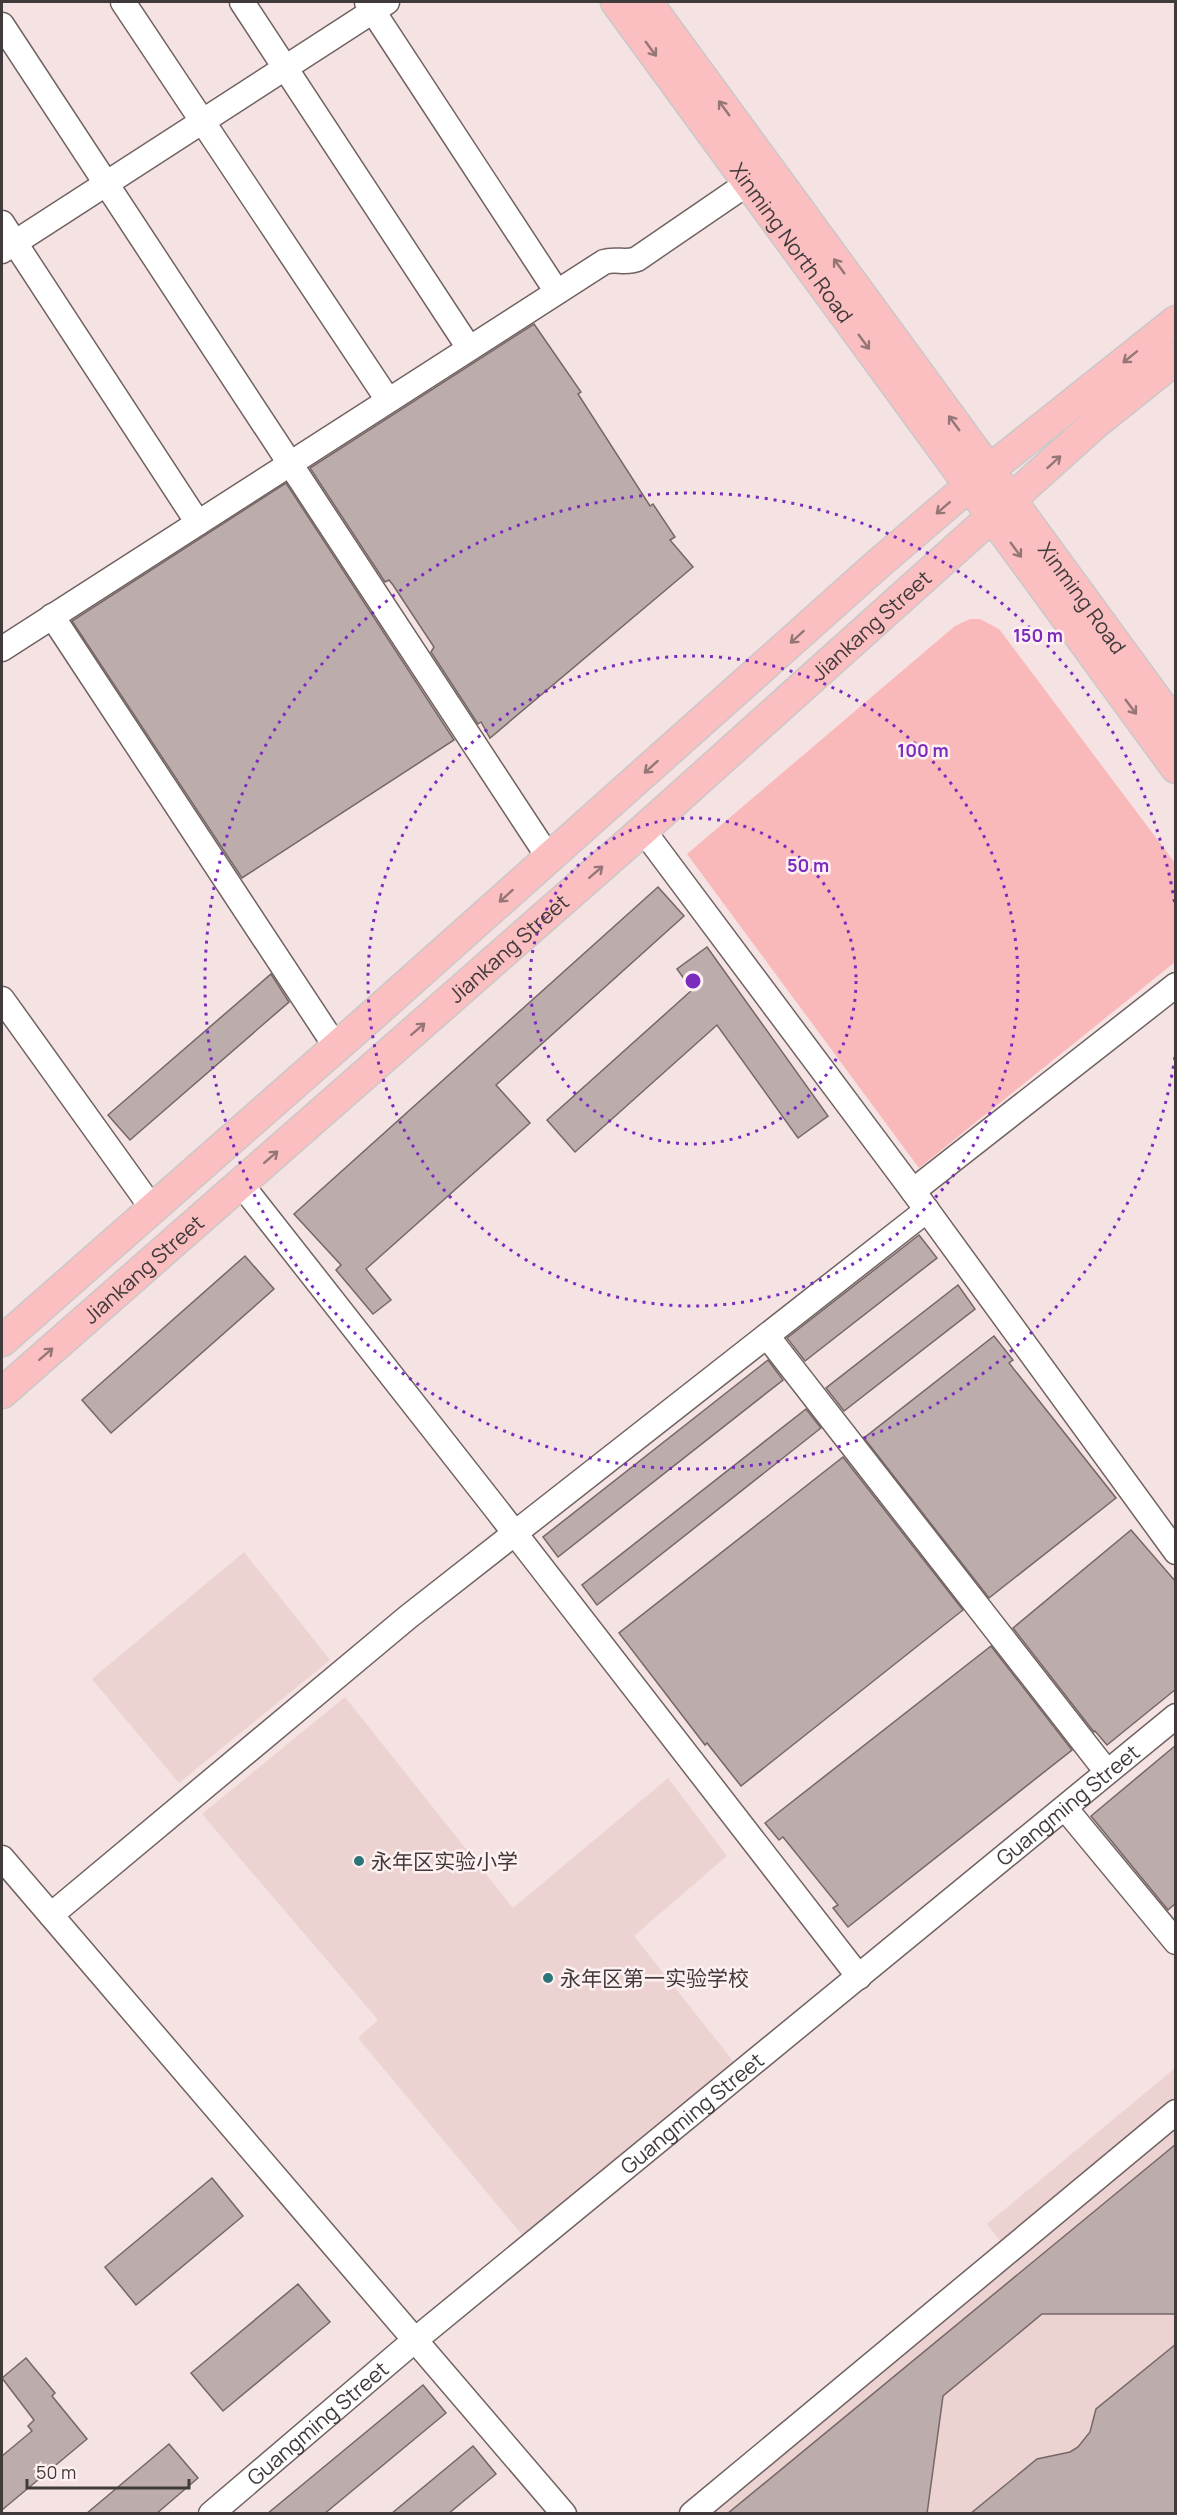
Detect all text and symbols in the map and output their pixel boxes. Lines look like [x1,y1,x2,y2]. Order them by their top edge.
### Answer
one-way arrow [645,40,657,56]
one-way arrow [718,100,730,116]
street label: Xinming North Road [724,157,860,328]
one-way arrow [833,258,845,274]
one-way arrow [858,334,870,350]
one-way arrow [1122,351,1138,364]
one-way arrow [947,416,960,432]
one-way arrow [1046,454,1061,469]
one-way arrow [936,501,951,515]
street label: Xinming Road [1032,536,1133,659]
one-way arrow [1009,541,1022,557]
street label: Jiankang Street [805,564,937,686]
text: 150 m [1013,623,1063,647]
one-way arrow [789,630,804,644]
one-way arrow [1125,699,1137,715]
text: 100 m [897,738,949,762]
one-way arrow [644,760,659,774]
text: 50 m [787,853,829,877]
one-way arrow [588,865,603,879]
street label: Jiankang Street [442,888,575,1009]
one-way arrow [498,889,513,903]
centre of rings [683,971,703,991]
one-way arrow [410,1022,425,1036]
one-way arrow [264,1150,279,1164]
street label: Jiankang Street [77,1208,209,1330]
one-way arrow [38,1347,53,1361]
street label: Guangming Street [990,1738,1145,1872]
place label: 永年区实验小学 [371,1847,518,1875]
marker: 永年区实验小学 [352,1854,366,1868]
place label: 永年区第一实验学校 [560,1964,749,1992]
marker: 永年区第一实验学校 [541,1971,555,1985]
street label: Guangming Street [614,2046,769,2180]
street label: Guangming Street [241,2355,394,2491]
scale bar [27,2452,189,2490]
text: 50 m [36,2460,76,2484]

